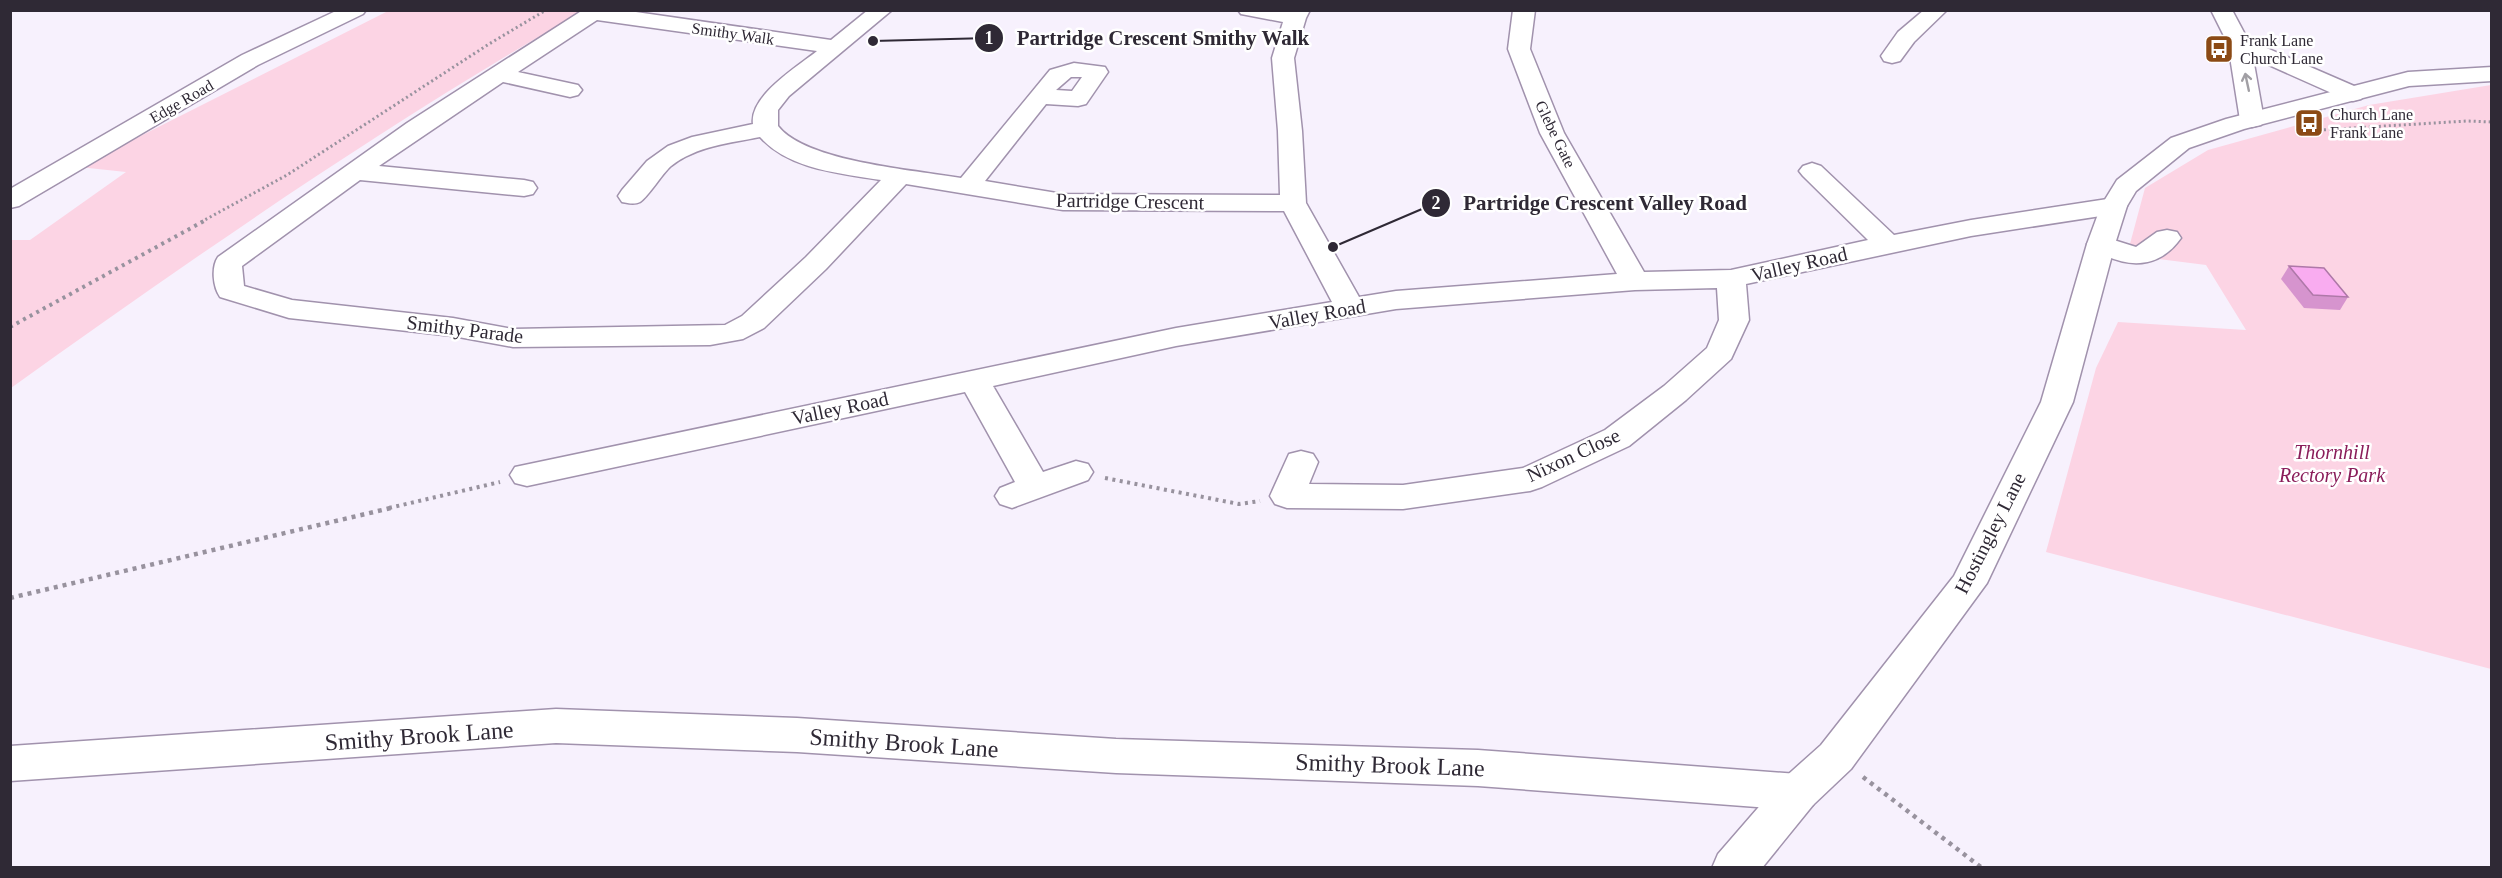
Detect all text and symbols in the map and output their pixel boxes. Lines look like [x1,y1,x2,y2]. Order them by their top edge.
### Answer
callout: Partridge Crescent Smithy Walk [974,18,1321,57]
street label: Smithy Walk [690,19,775,49]
text: Partridge Crescent Smithy Walk [1017,26,1310,50]
text: 1 [985,28,994,48]
place label: Frank Lane Church Lane [2240,32,2323,67]
bus stop icon: Frank Lane Church Lane [2203,33,2235,65]
one-way arrow [2241,72,2252,92]
street label: Edge Road [146,76,217,127]
street label: Glebe Gate [1532,98,1579,170]
place label: Church Lane Frank Lane [2330,106,2413,141]
bus stop icon: Church Lane Frank Lane [2293,107,2325,139]
callout: Partridge Crescent Valley Road [1421,183,1759,222]
street label: Partridge Crescent [1056,189,1205,214]
text: Partridge Crescent Valley Road [1463,191,1747,215]
text: 2 [1432,193,1441,213]
street label: Valley Road [1749,242,1850,287]
street label: Valley Road [1267,295,1367,334]
street label: Smithy Parade [405,311,525,348]
street label: Valley Road [790,387,891,430]
street label: Nixon Close [1523,424,1623,486]
park label: Thornhill Rectory Park [2278,441,2386,487]
street label: Hostingley Lane [1950,469,2031,598]
street label: Smithy Brook Lane [324,716,514,756]
street label: Smithy Brook Lane [809,723,999,763]
street label: Smithy Brook Lane [1295,749,1485,781]

